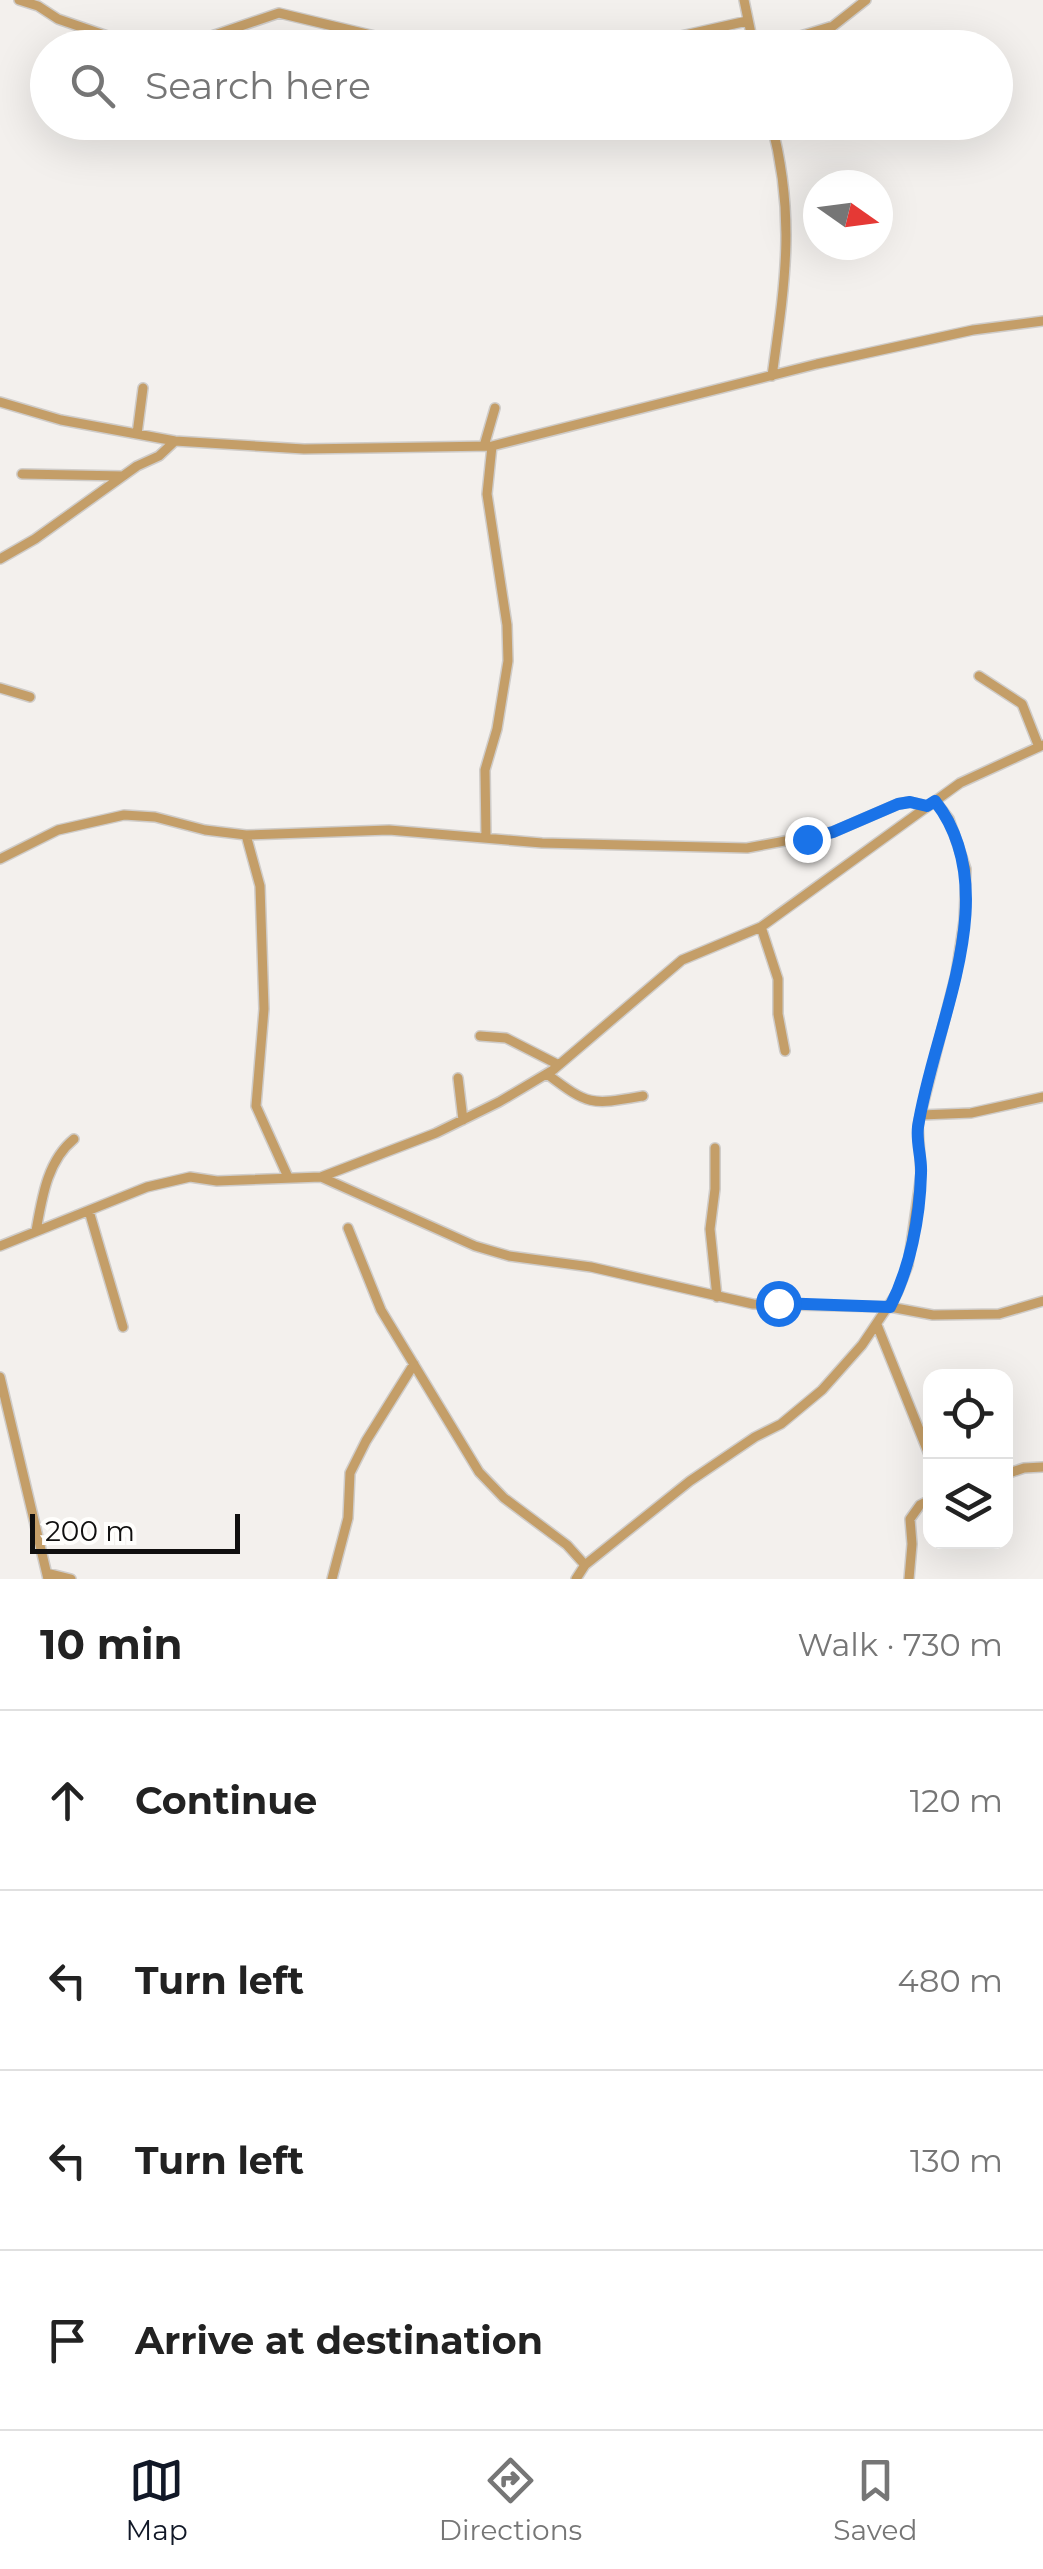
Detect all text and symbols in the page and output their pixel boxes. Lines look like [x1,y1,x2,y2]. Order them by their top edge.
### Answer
search box [30,30,1013,140]
icon: search [65,58,120,113]
text: Search here [145,62,371,109]
north arrow [803,170,893,260]
route end [785,817,831,863]
route start [756,1281,802,1327]
map controls [923,1369,1013,1549]
button: locate [923,1369,1013,1459]
button: layers [923,1459,1013,1549]
scale bar [30,1509,240,1553]
text: 200 m [45,1514,135,1548]
text: 10 min [40,1618,183,1670]
text: Walk · 730 m [798,1625,1003,1664]
icon: ahead [40,1773,95,1828]
text: Continue [135,1777,317,1824]
text: 120 m [910,1781,1003,1820]
icon: left [40,1953,95,2008]
text: Turn left [135,1957,304,2004]
text: 480 m [898,1961,1003,2000]
icon: left [40,2133,95,2188]
text: Turn left [135,2137,304,2184]
text: 130 m [910,2141,1003,2180]
icon: arrive [40,2313,95,2368]
text: Arrive at destination [135,2317,543,2364]
tab: Map [126,2453,188,2547]
tab: Directions [439,2453,582,2547]
tab: Saved [833,2453,917,2547]

